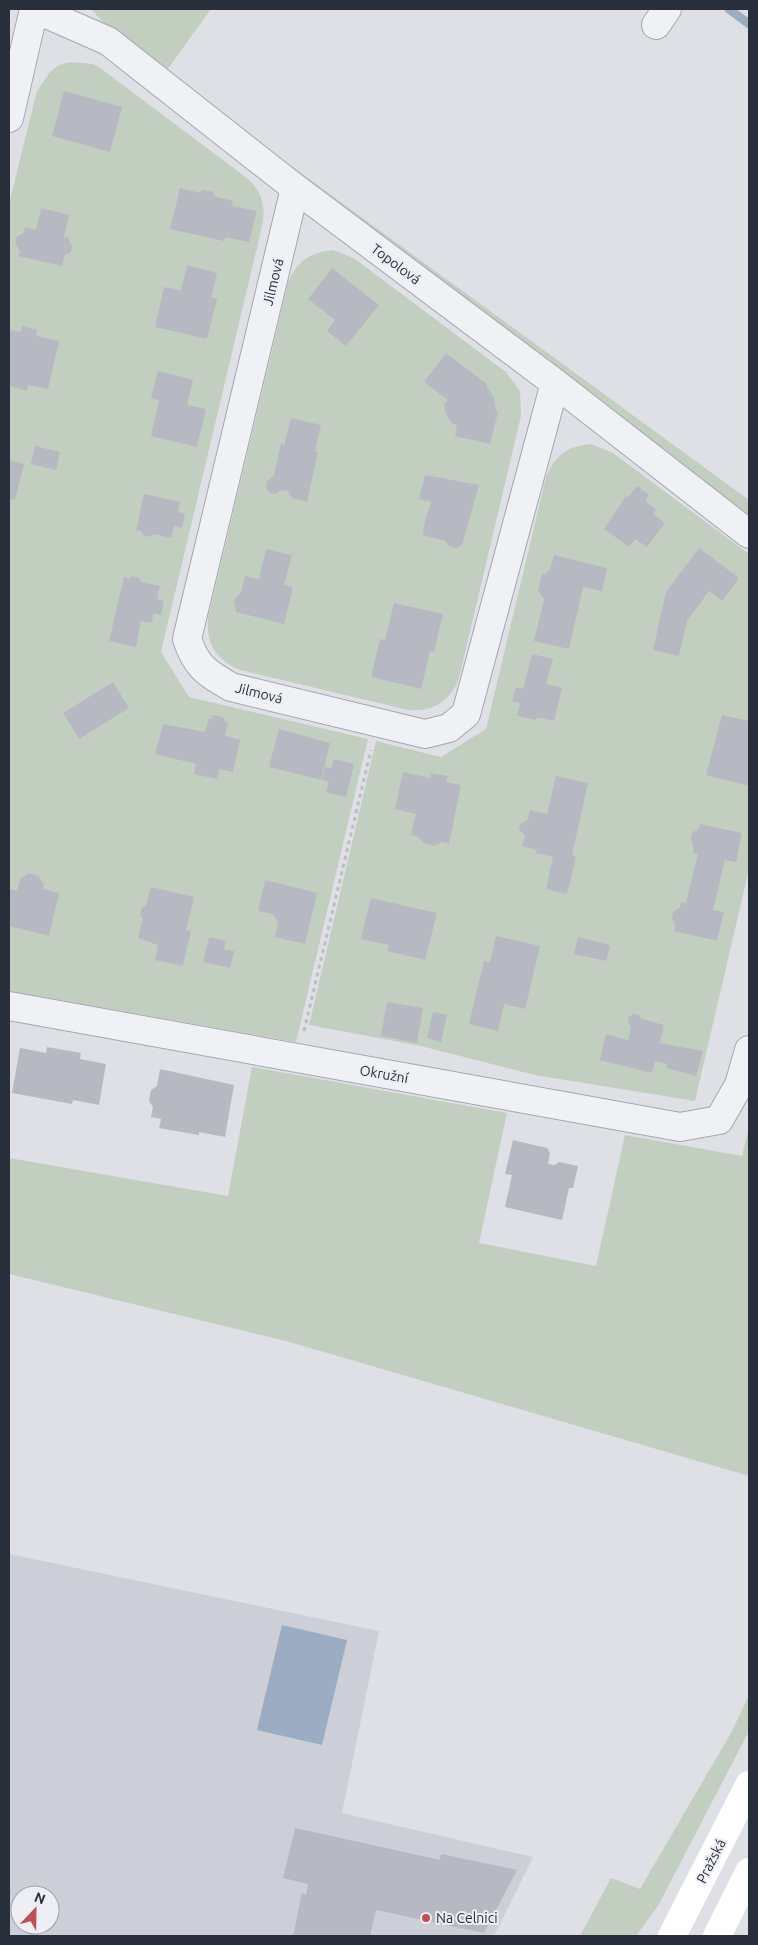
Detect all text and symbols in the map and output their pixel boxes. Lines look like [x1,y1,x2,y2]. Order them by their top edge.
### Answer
street label: Topolová [368,240,424,288]
street label: Jilmová [259,257,287,307]
street label: Jilmová [234,679,284,707]
street label: Okružní [358,1062,410,1086]
street label: Pražská [693,1836,729,1886]
north arrow [10,1885,60,1935]
text: N [32,1889,48,1907]
place label: Na Celnici [436,1910,498,1926]
marker: Na Celnici [420,1912,432,1924]

